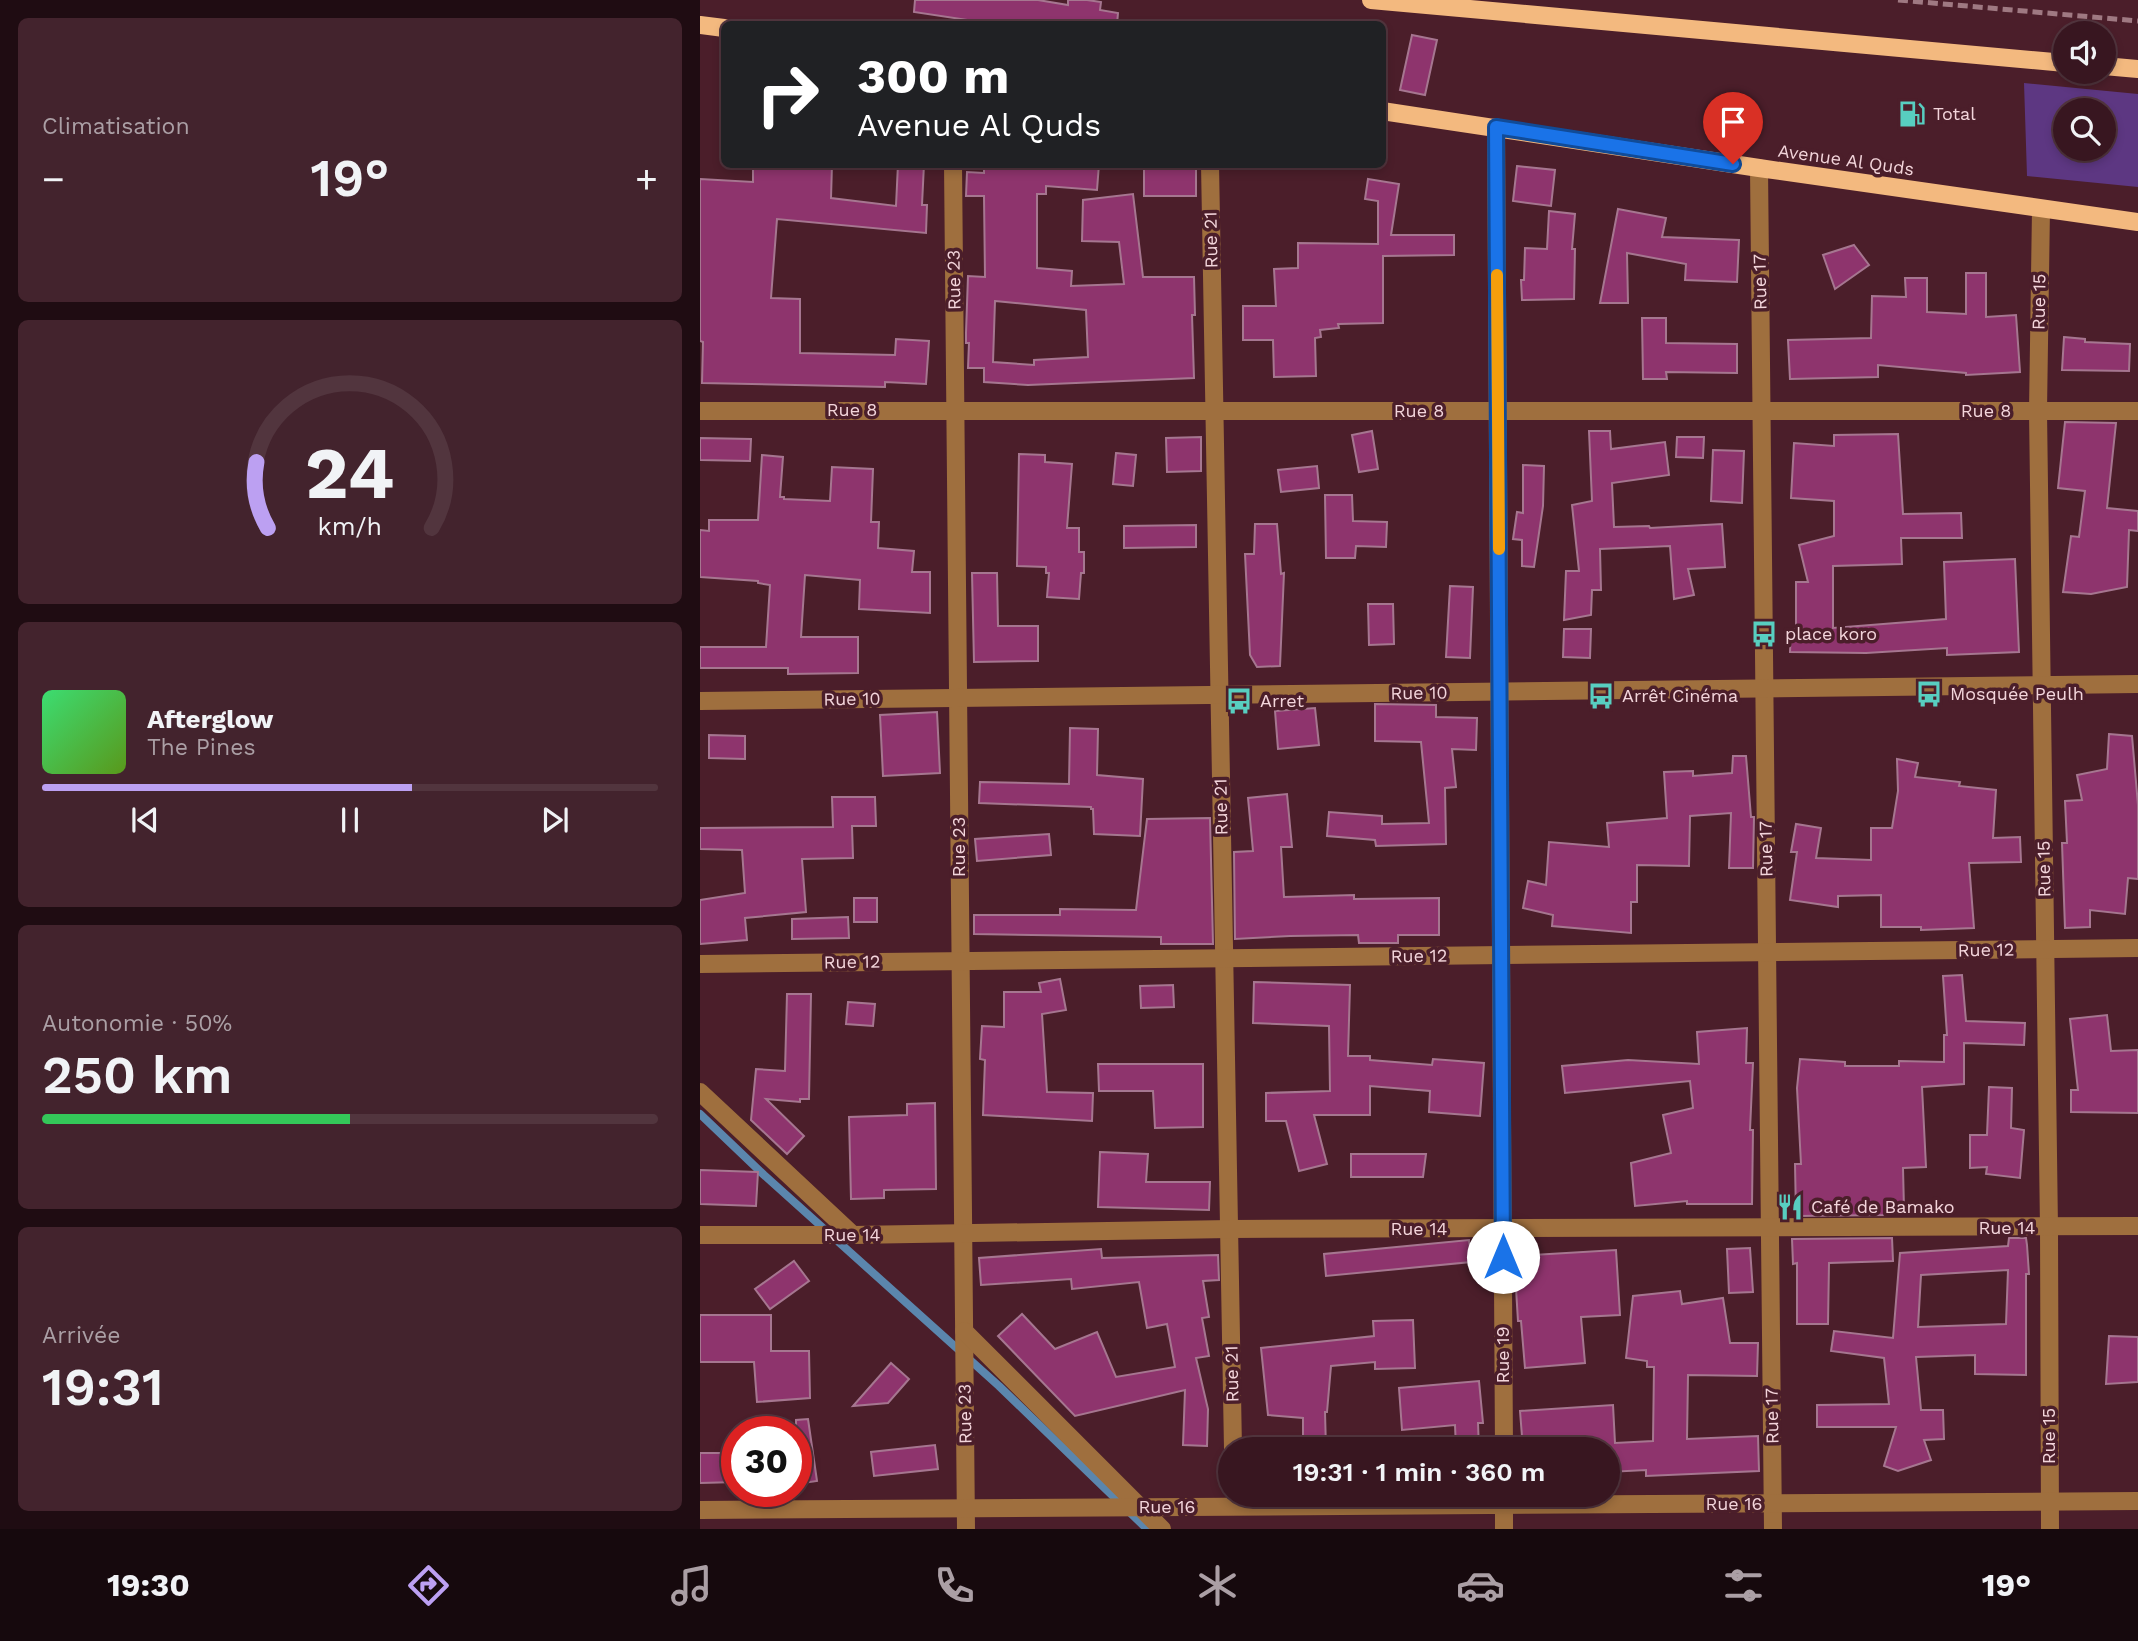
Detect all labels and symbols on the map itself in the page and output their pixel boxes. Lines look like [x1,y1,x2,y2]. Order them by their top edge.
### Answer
pin [1703,92,1763,164]
fuel station icon: Total [1897,99,1927,129]
place label: Total [1933,103,1976,124]
street label: Avenue Al Quds [1777,140,1916,179]
street label: Rue 21 [1200,211,1221,269]
street label: Rue 23 [942,250,965,310]
street label: Rue 17 [1749,254,1770,310]
street label: Rue 15 [2028,274,2049,330]
street label: Rue 8 [827,399,877,420]
street label: Rue 8 [1394,400,1444,421]
street label: Rue 8 [1961,400,2011,421]
bus stop icon: place koro [1749,619,1779,649]
place label: place koro [1785,623,1877,644]
bus stop icon: Mosquée Peulh [1914,679,1944,709]
bus stop icon: Arrêt Cinéma [1586,681,1616,711]
street label: Rue 10 [1390,682,1448,703]
place label: Mosquée Peulh [1950,683,2084,704]
place label: Arrêt Cinéma [1622,685,1738,706]
bus stop icon: Arret [1224,686,1254,716]
street label: Rue 10 [823,688,881,709]
place label: Arret [1260,690,1304,711]
street label: Rue 21 [1210,778,1231,836]
street label: Rue 23 [948,817,969,877]
street label: Rue 17 [1755,821,1776,877]
street label: Rue 15 [2033,841,2054,897]
street label: Rue 12 [1958,939,2014,960]
street label: Rue 12 [1391,945,1447,966]
street label: Rue 12 [824,951,880,972]
restaurant icon: Café de Bamako [1775,1192,1805,1222]
place label: Café de Bamako [1811,1196,1955,1217]
street label: Rue 14 [1978,1217,2036,1238]
street label: Rue 14 [1390,1218,1448,1239]
position arrow [1466,1220,1540,1294]
street label: Rue 14 [823,1224,881,1245]
street label: Rue 19 [1492,1326,1513,1384]
street label: Rue 21 [1221,1345,1242,1403]
street label: Rue 23 [953,1384,976,1444]
street label: Rue 17 [1761,1388,1782,1444]
street label: Rue 15 [2038,1408,2059,1464]
speed limit sign: 30 [721,1416,812,1507]
street label: Rue 16 [1705,1493,1763,1514]
street label: Rue 16 [1138,1496,1196,1517]

